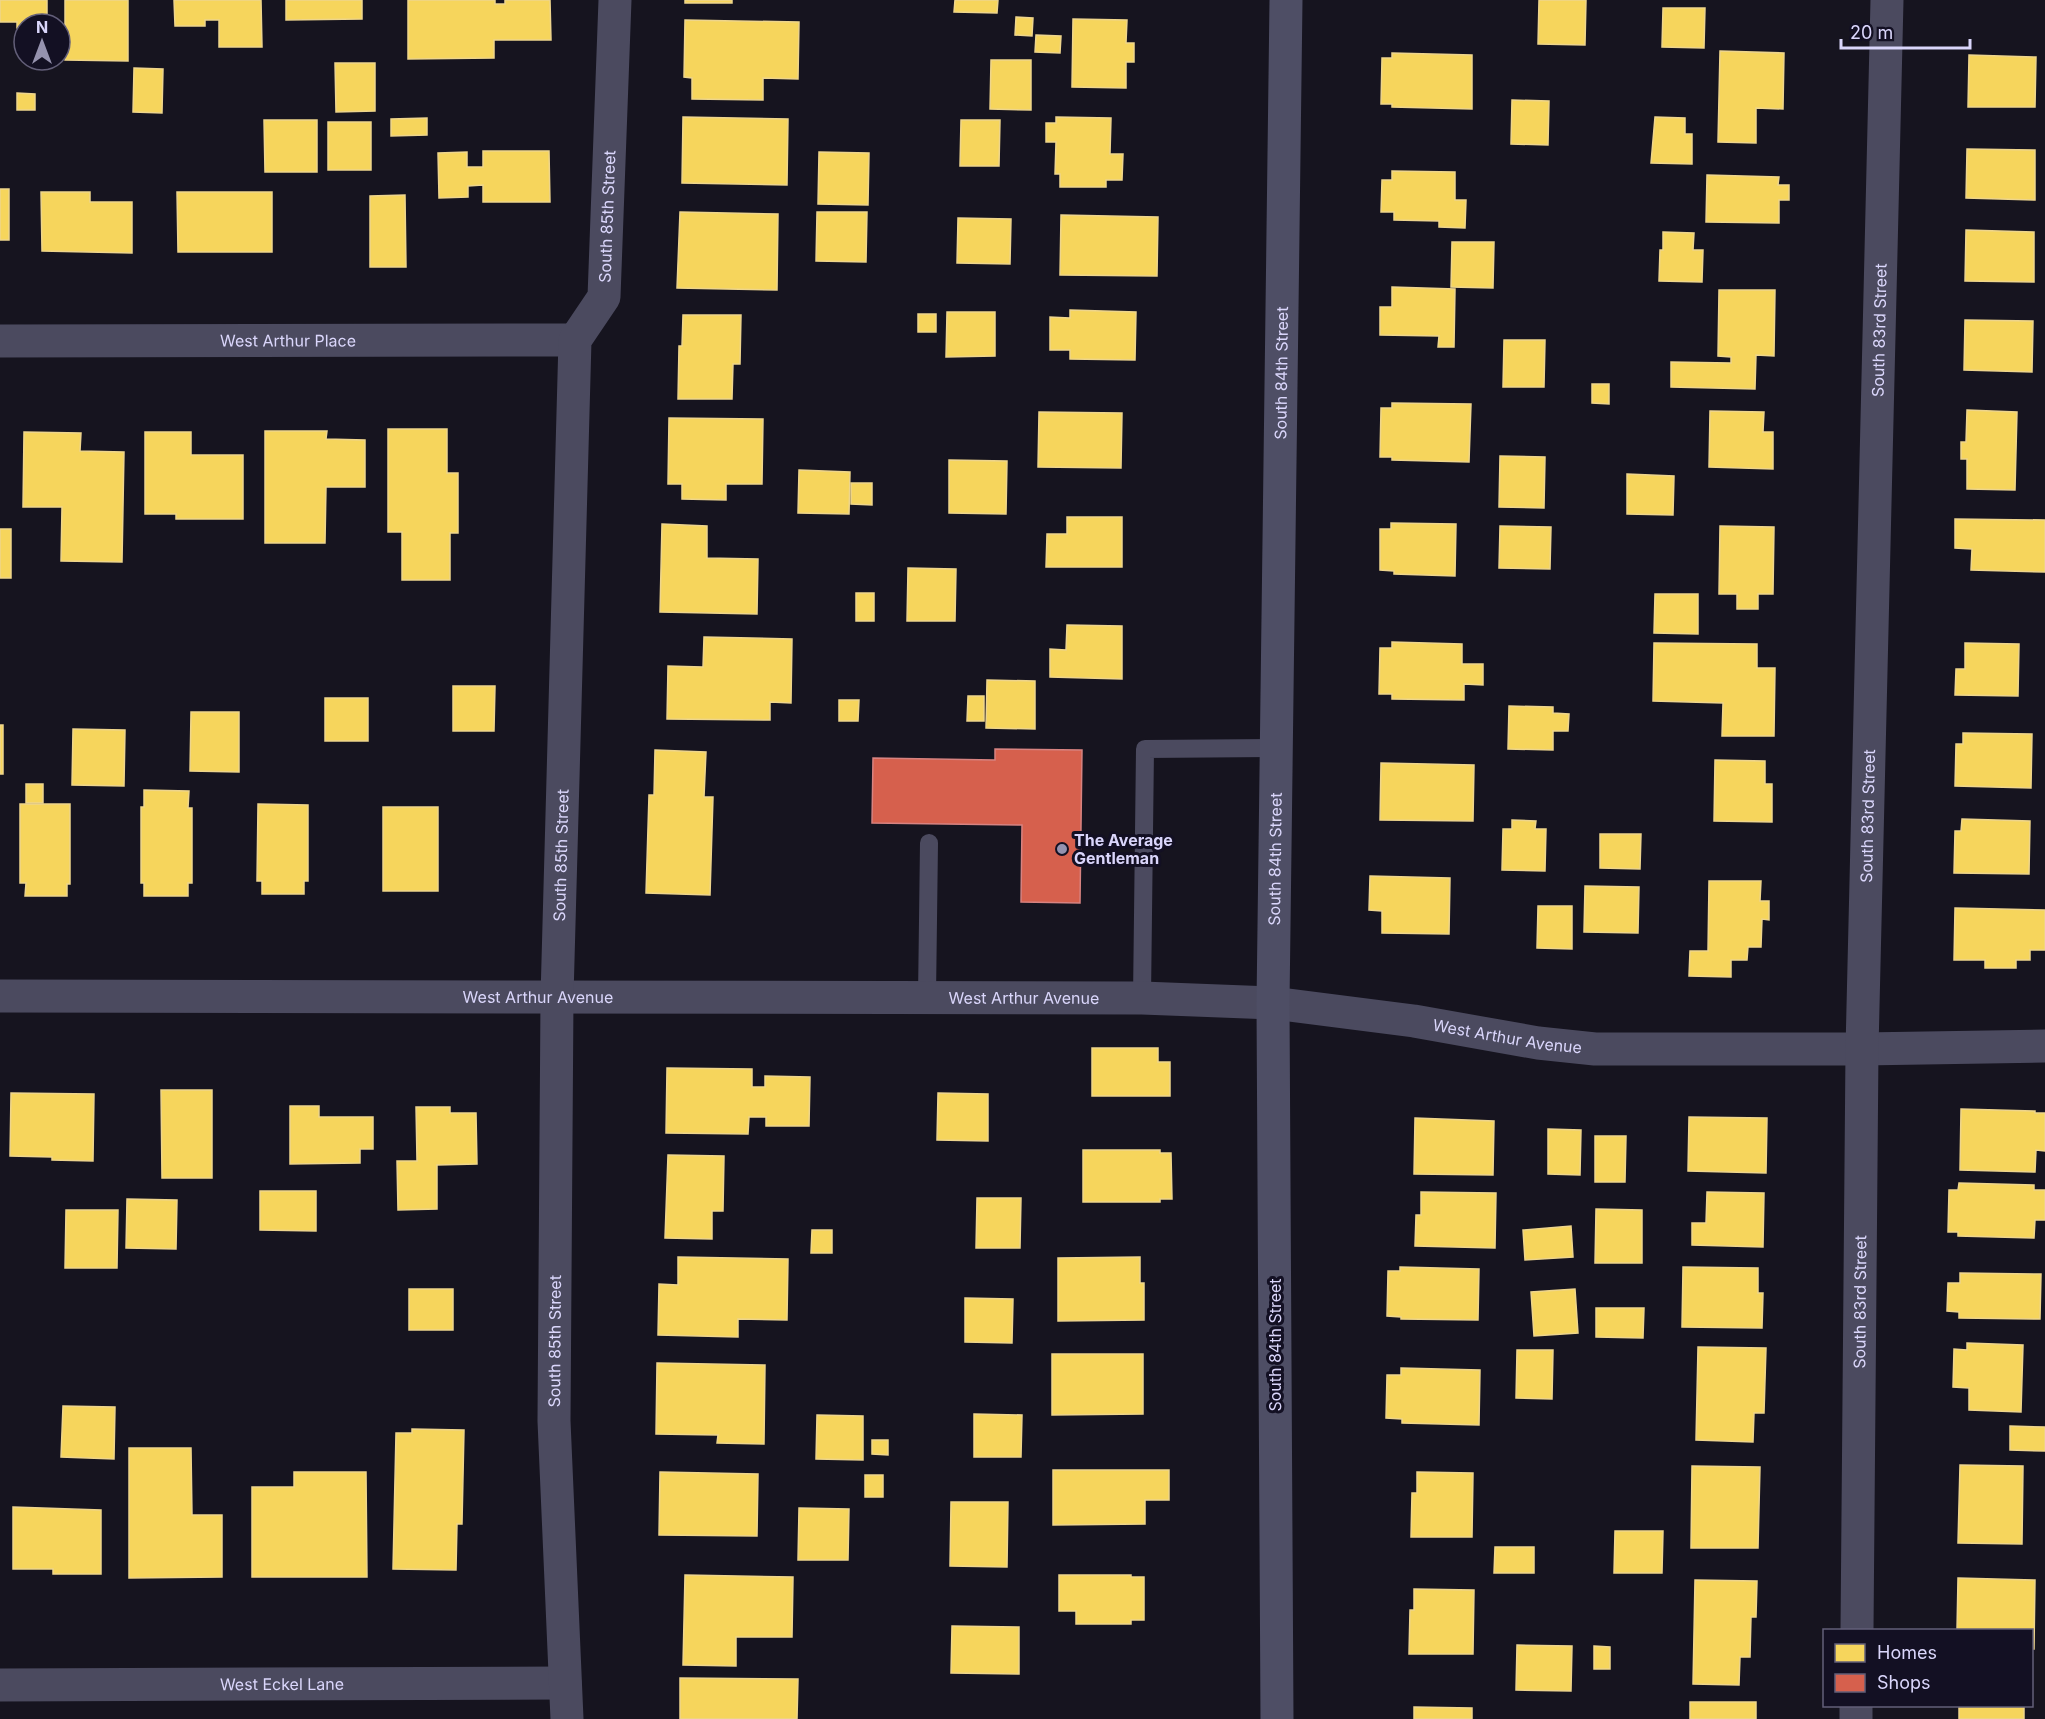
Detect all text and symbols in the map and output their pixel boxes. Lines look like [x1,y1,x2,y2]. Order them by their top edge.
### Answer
north arrow [12,12,72,72]
scale bar [1841,12,1970,50]
text: N [36,17,48,37]
text: 20 m [1850,22,1893,43]
street label: South 85th Street [595,150,619,283]
street label: South 83rd Street [1868,263,1891,397]
street label: South 84th Street [1270,306,1292,440]
street label: West Arthur Place [220,330,356,351]
street label: South 83rd Street [1856,749,1879,883]
street label: South 85th Street [549,789,573,922]
street label: South 84th Street [1264,792,1286,926]
place label: The Average Gentleman [1074,830,1173,868]
marker: The Average Gentleman [1055,842,1069,856]
street label: West Arthur Avenue [463,987,613,1007]
street label: West Arthur Avenue [949,988,1099,1008]
street label: West Arthur Avenue [1431,1015,1583,1058]
street label: South 83rd Street [1849,1235,1870,1369]
street label: South 85th Street [544,1275,565,1408]
street label: South 84th Street [1265,1278,1285,1412]
legend [1823,1629,2033,1707]
text: Homes [1877,1642,1937,1663]
text: Shops [1877,1672,1931,1693]
street label: West Eckel Lane [220,1674,344,1694]

